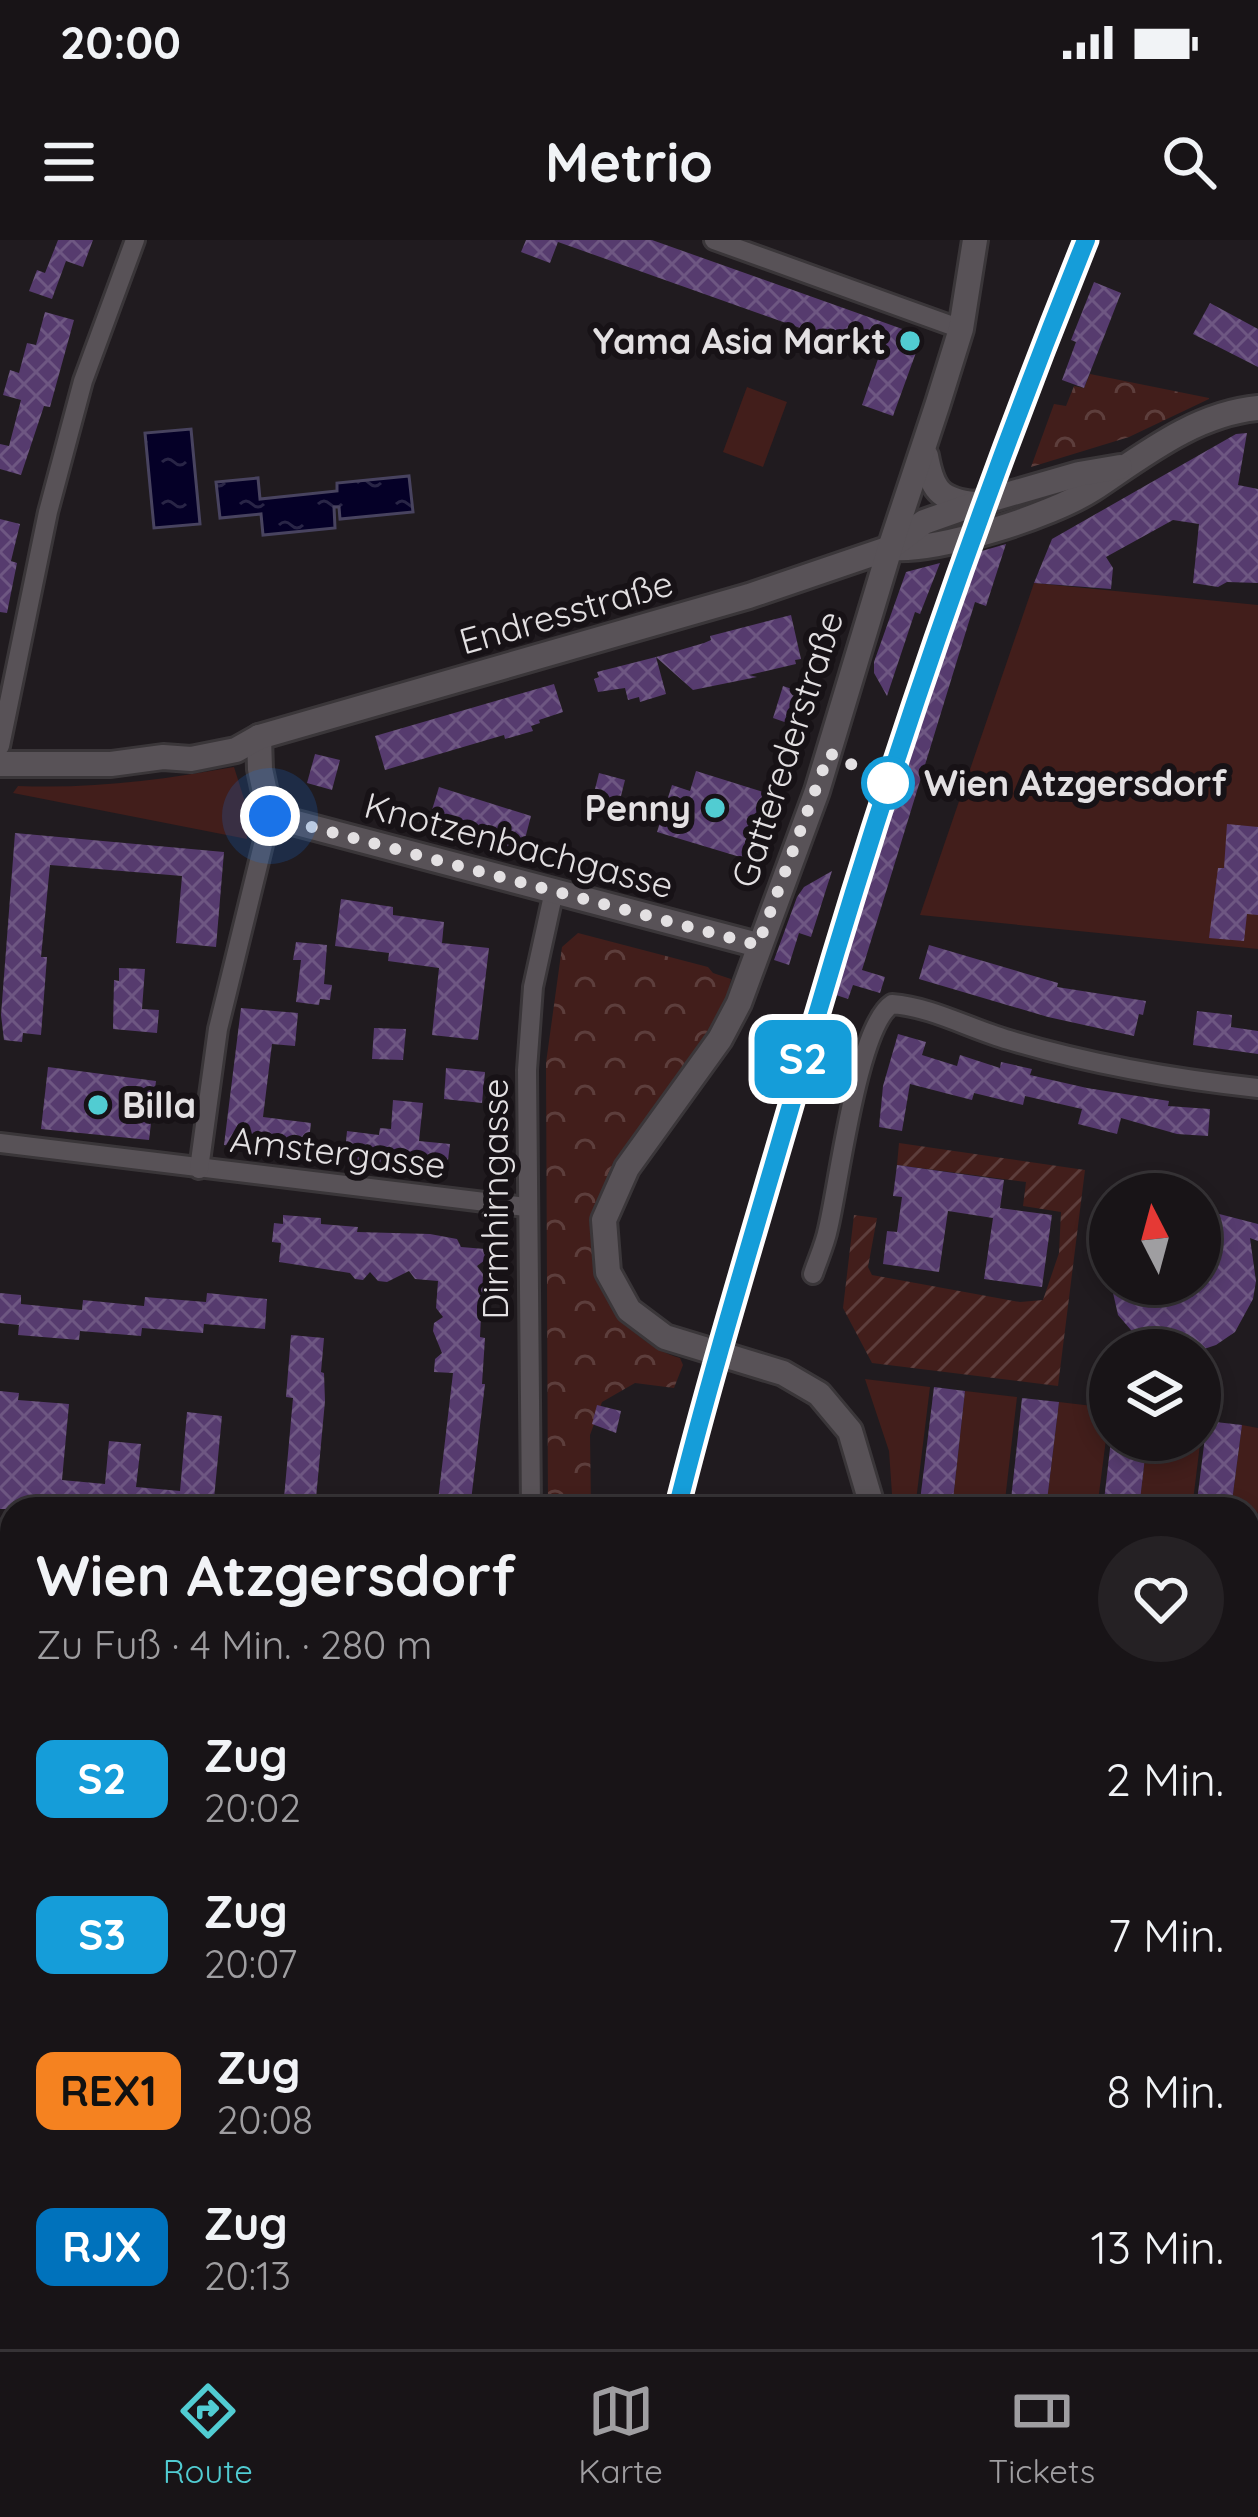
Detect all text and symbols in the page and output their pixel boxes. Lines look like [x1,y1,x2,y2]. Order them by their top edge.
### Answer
text: 20:00 [60,14,181,70]
text: Metrio [545,128,713,196]
icon: menu [36,129,102,195]
icon: search [1156,129,1222,195]
place label: Yama Asia Markt [593,318,886,363]
marker: Yama Asia Markt [897,328,923,354]
street label: Endresstraße [454,560,678,663]
street label: Gatterederstraße [721,605,852,893]
marker: Wien Atzgersdorf [863,758,913,808]
place label: Wien Atzgersdorf [924,760,1227,805]
street label: Knotzenbachgasse [360,782,678,907]
place label: Penny [585,785,691,830]
your location [240,786,300,846]
marker: Penny [702,795,728,821]
line badge: S2 [749,1020,857,1098]
text: S2 [779,1032,827,1085]
street label: Dirmhirngasse [472,1078,517,1320]
place label: Billa [122,1082,196,1127]
marker: Billa [85,1092,111,1118]
street label: Amstergasse [228,1116,448,1187]
north arrow [1089,1173,1221,1305]
map controls [1089,1173,1221,1461]
button: layers [1089,1329,1221,1461]
button: heart [1098,1536,1224,1662]
text: Wien Atzgersdorf [36,1539,516,1610]
text: Zu Fuß · 4 Min. · 280 m [36,1620,432,1669]
text: Zug [204,1727,288,1783]
text: 2 Min. [1106,1751,1224,1807]
text: S2 [78,1752,126,1805]
text: 20:02 [204,1783,301,1832]
text: Zug [204,1883,288,1939]
text: 7 Min. [1108,1907,1224,1963]
text: S3 [78,1908,126,1961]
text: 20:07 [204,1939,297,1988]
text: Zug [217,2039,300,2095]
text: 8 Min. [1106,2063,1224,2119]
text: REX1 [60,2064,157,2117]
text: 20:08 [217,2095,313,2144]
text: Zug [204,2195,288,2251]
text: 13 Min. [1090,2219,1224,2275]
text: RJX [62,2220,142,2273]
text: 20:13 [204,2251,291,2300]
tab: Route [163,2378,253,2491]
tab: Karte [578,2378,663,2491]
tab: Tickets [988,2378,1095,2491]

